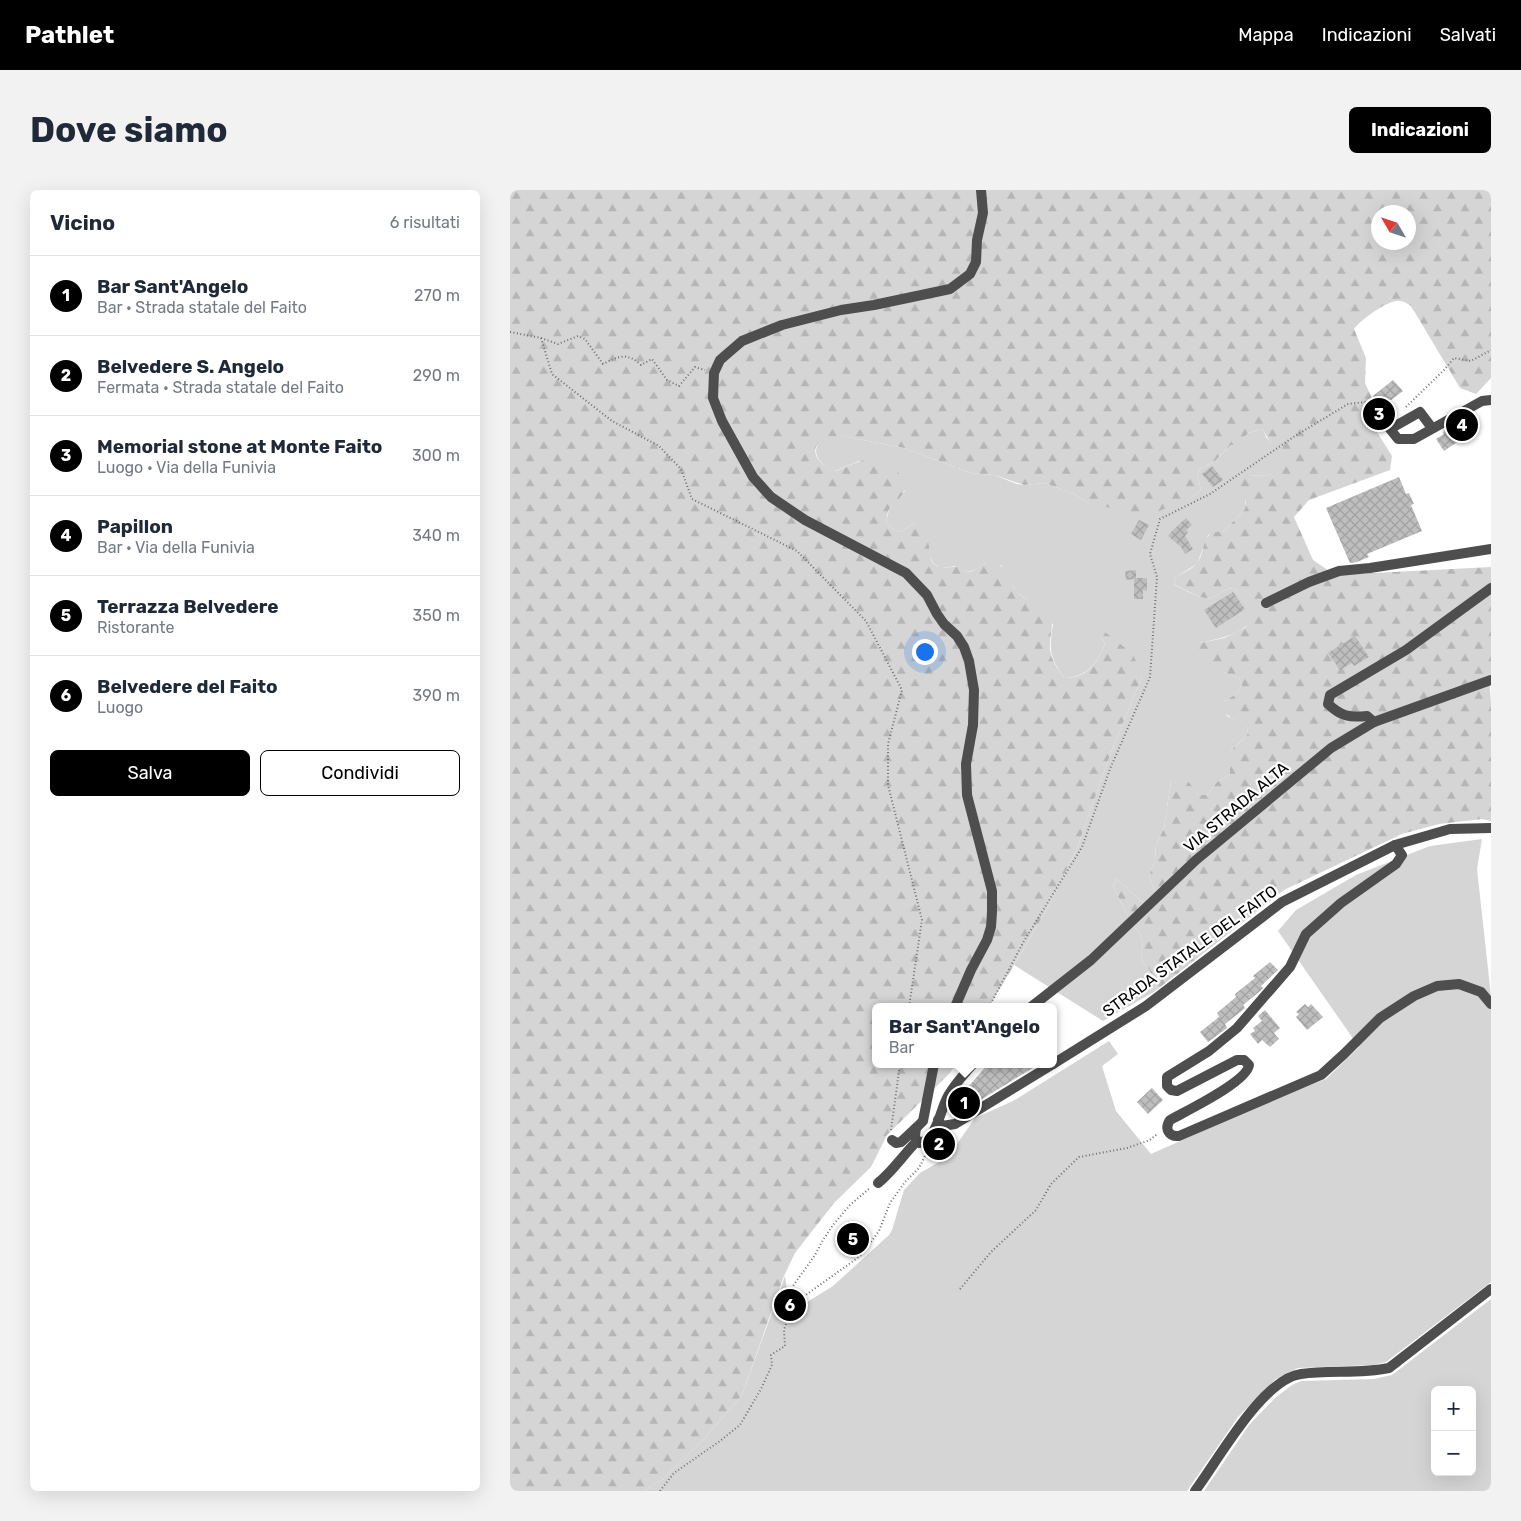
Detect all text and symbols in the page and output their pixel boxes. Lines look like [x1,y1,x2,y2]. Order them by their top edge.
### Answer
text: Pathlet [25,21,114,49]
text: Mappa [1238,24,1294,46]
text: Indicazioni [1322,24,1412,46]
text: Salvati [1440,24,1496,46]
button: Indicazioni [1349,107,1491,153]
text: Dove siamo [30,109,228,151]
north arrow [1371,205,1416,250]
text: Vicino [50,210,115,235]
text: 6 risultati [390,213,460,232]
text: Bar Sant'Angelo [97,275,248,298]
text: 1 [62,286,70,305]
text: 270 m [414,286,460,305]
text: Bar · Strada statale del Faito [97,298,307,317]
text: Belvedere S. Angelo [97,355,284,378]
text: 2 [61,366,71,385]
text: 290 m [413,366,460,385]
text: Fermata · Strada statale del Faito [97,378,344,397]
pin: 3 [1363,395,1395,433]
pin: 4 [1446,406,1478,444]
text: Memorial stone at Monte Faito [97,435,382,458]
text: 3 [61,446,71,465]
text: 300 m [412,446,460,465]
text: Luogo · Via della Funivia [97,458,276,477]
text: Papillon [97,515,173,538]
text: 4 [61,526,71,545]
text: 340 m [412,526,460,545]
text: Bar · Via della Funivia [97,538,255,557]
text: Terrazza Belvedere [97,595,279,618]
text: 5 [61,606,71,625]
text: 350 m [413,606,460,625]
text: Ristorante [97,618,175,637]
your location [912,639,938,665]
text: Belvedere del Faito [97,675,278,698]
text: 6 [61,686,71,705]
text: 390 m [413,686,460,705]
text: Luogo [97,698,143,717]
button: Salva [50,750,250,796]
button: Condividi [260,750,460,796]
street label: VIA STRADA ALTA [1180,758,1292,856]
street label: STRADA STATALE DEL FAITO [1099,881,1281,1021]
popup [872,1003,1057,1068]
text: Bar Sant'Angelo [889,1015,1040,1038]
text: Bar [889,1038,914,1057]
pin: 1 [948,1084,980,1122]
pin: 2 [923,1125,955,1163]
pin: 5 [837,1220,869,1258]
pin: 6 [774,1286,806,1324]
map controls [1431,1386,1476,1476]
button: + [1431,1386,1476,1431]
button: − [1431,1431,1476,1476]

